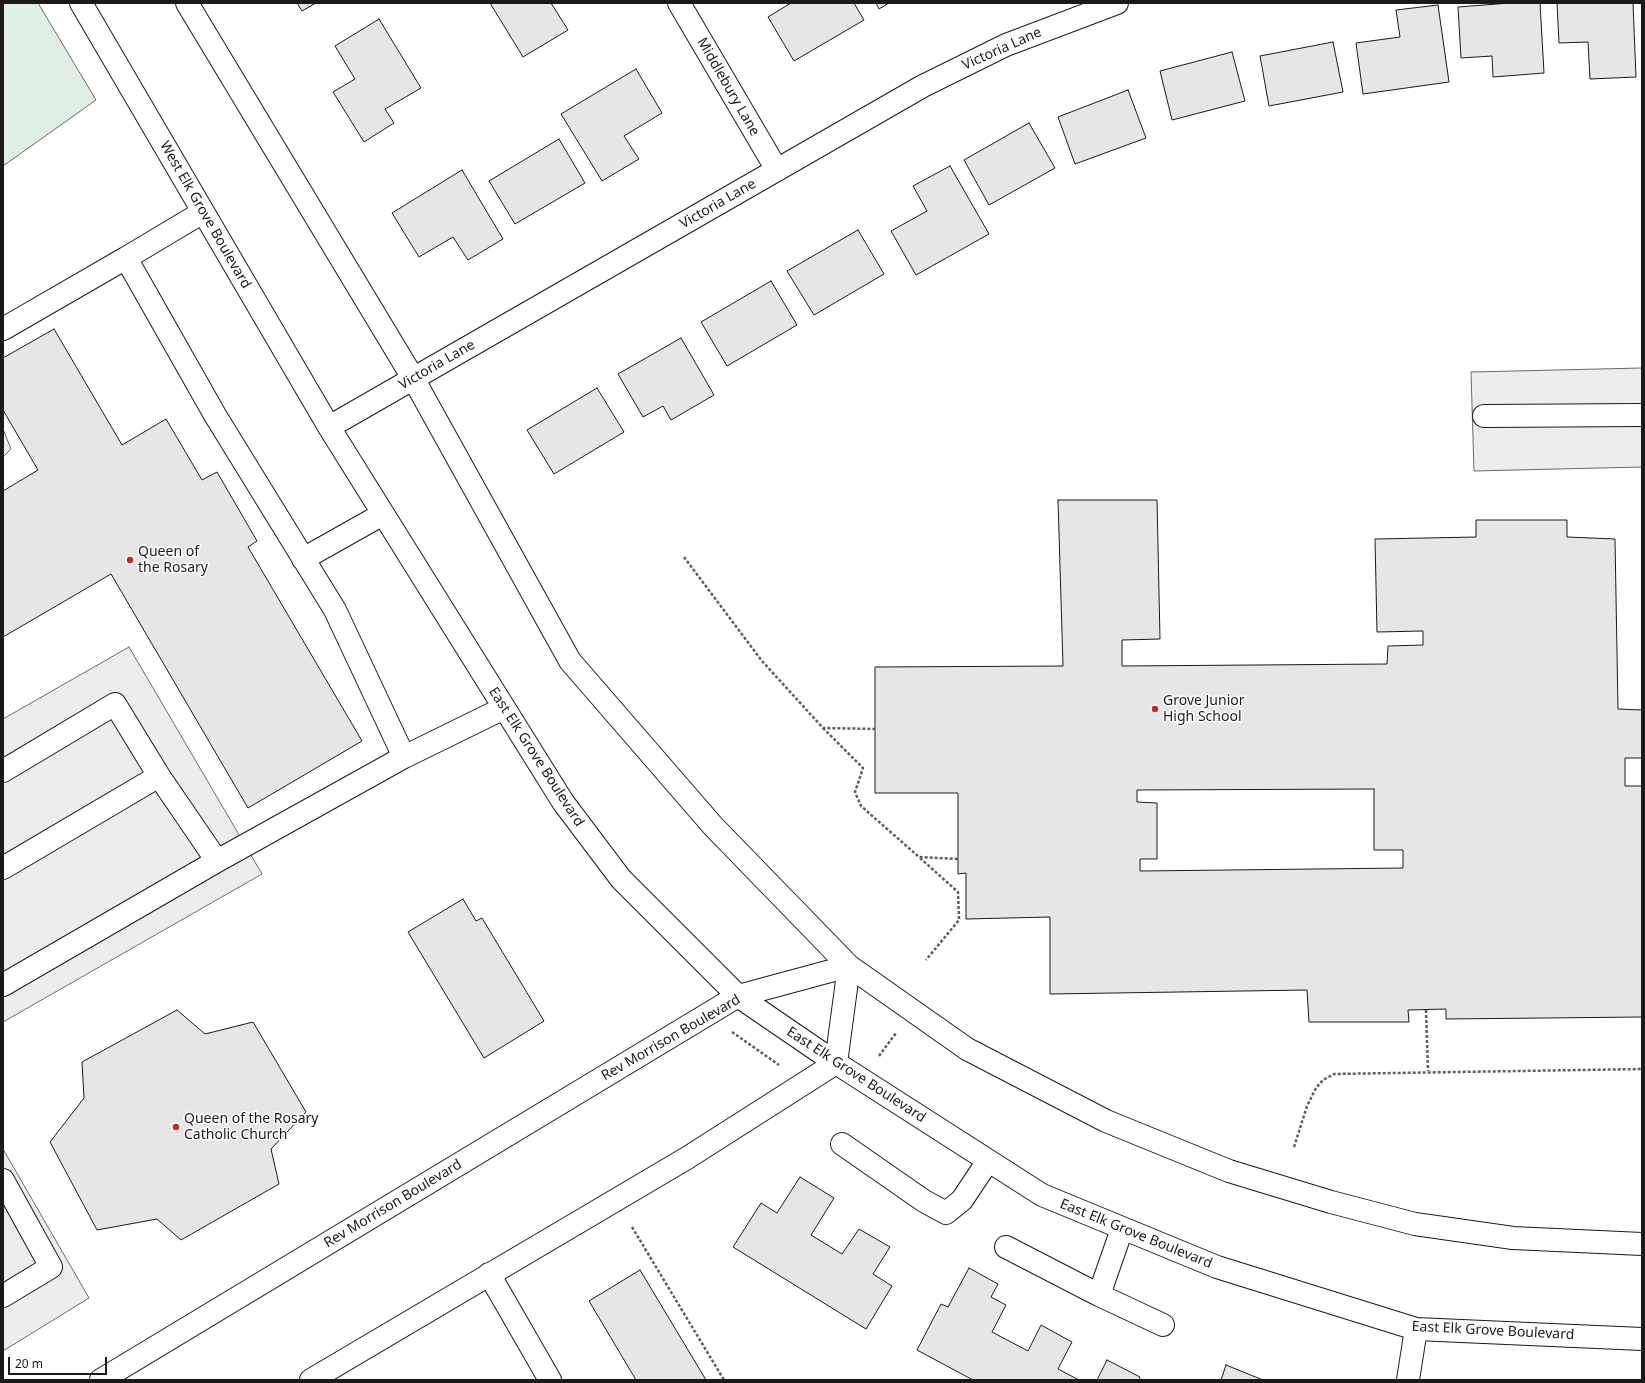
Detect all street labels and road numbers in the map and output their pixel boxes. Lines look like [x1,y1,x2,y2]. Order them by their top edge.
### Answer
street label: Victoria Lane [960,24,1044,74]
street label: Middlebury Lane [693,35,763,139]
street label: West Elk Grove Boulevard [156,138,254,292]
street label: Victoria Lane [677,176,759,232]
street label: Victoria Lane [396,337,478,393]
street label: East Elk Grove Boulevard [485,684,587,830]
street label: Rev Morrison Boulevard [599,991,743,1085]
street label: East Elk Grove Boulevard [783,1024,929,1126]
street label: Rev Morrison Boulevard [321,1156,465,1252]
street label: East Elk Grove Boulevard [1057,1196,1215,1272]
street label: East Elk Grove Boulevard [1411,1318,1575,1344]

